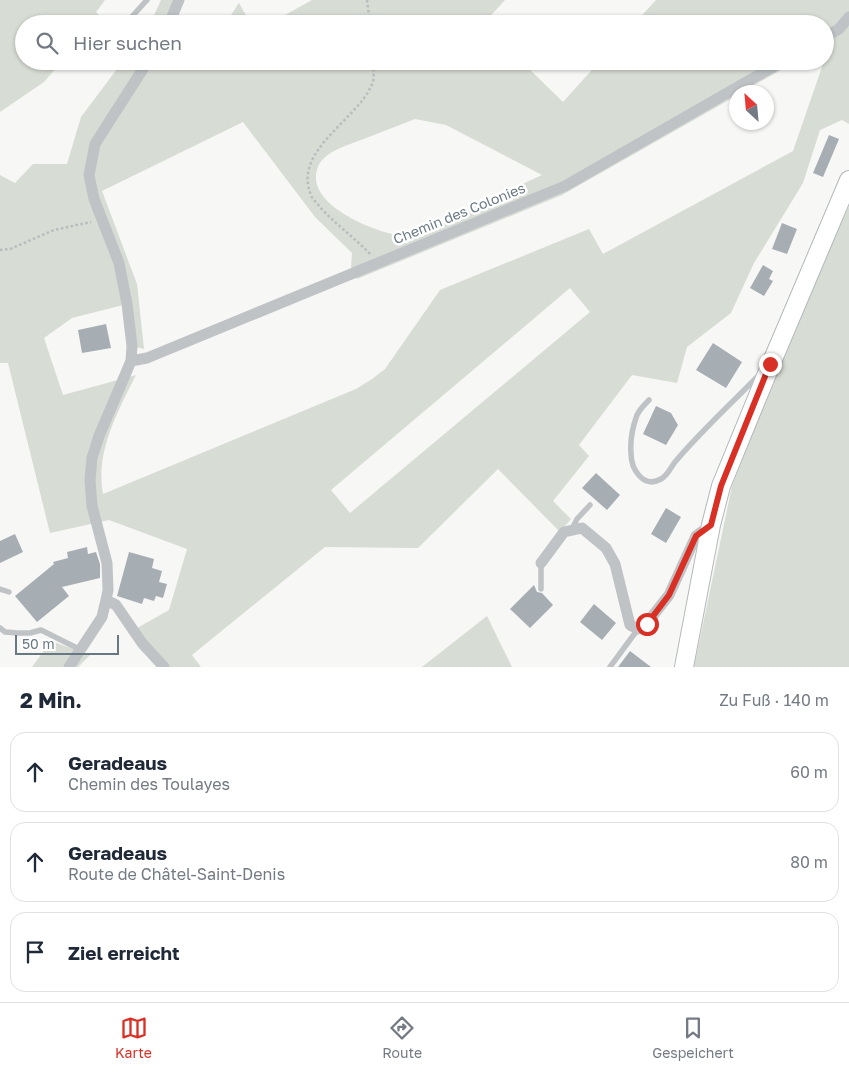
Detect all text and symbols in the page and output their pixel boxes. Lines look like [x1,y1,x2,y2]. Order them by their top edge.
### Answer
search box [15,15,834,70]
icon: search [33,29,61,57]
text: Hier suchen [73,31,182,54]
north arrow [729,85,774,130]
street label: Chemin des Colonies [391,179,527,247]
route end [759,353,782,376]
route start [636,613,659,636]
scale bar [15,632,119,655]
text: 50 m [22,635,55,652]
text: 2 Min. [20,687,82,713]
text: Zu Fuß · 140 m [719,690,829,710]
text: Geradeaus [68,751,167,774]
icon: ahead [21,758,49,786]
text: 60 m [790,762,828,782]
text: Chemin des Toulayes [68,774,230,794]
text: Geradeaus [68,841,167,864]
icon: ahead [21,848,49,876]
text: 80 m [790,852,828,872]
text: Route de Châtel-Saint-Denis [68,864,285,884]
icon: arrive [21,938,49,966]
text: Ziel erreicht [68,941,180,964]
tab: Karte [115,1014,152,1061]
tab: Route [382,1014,422,1061]
tab: Gespeichert [652,1014,734,1061]

